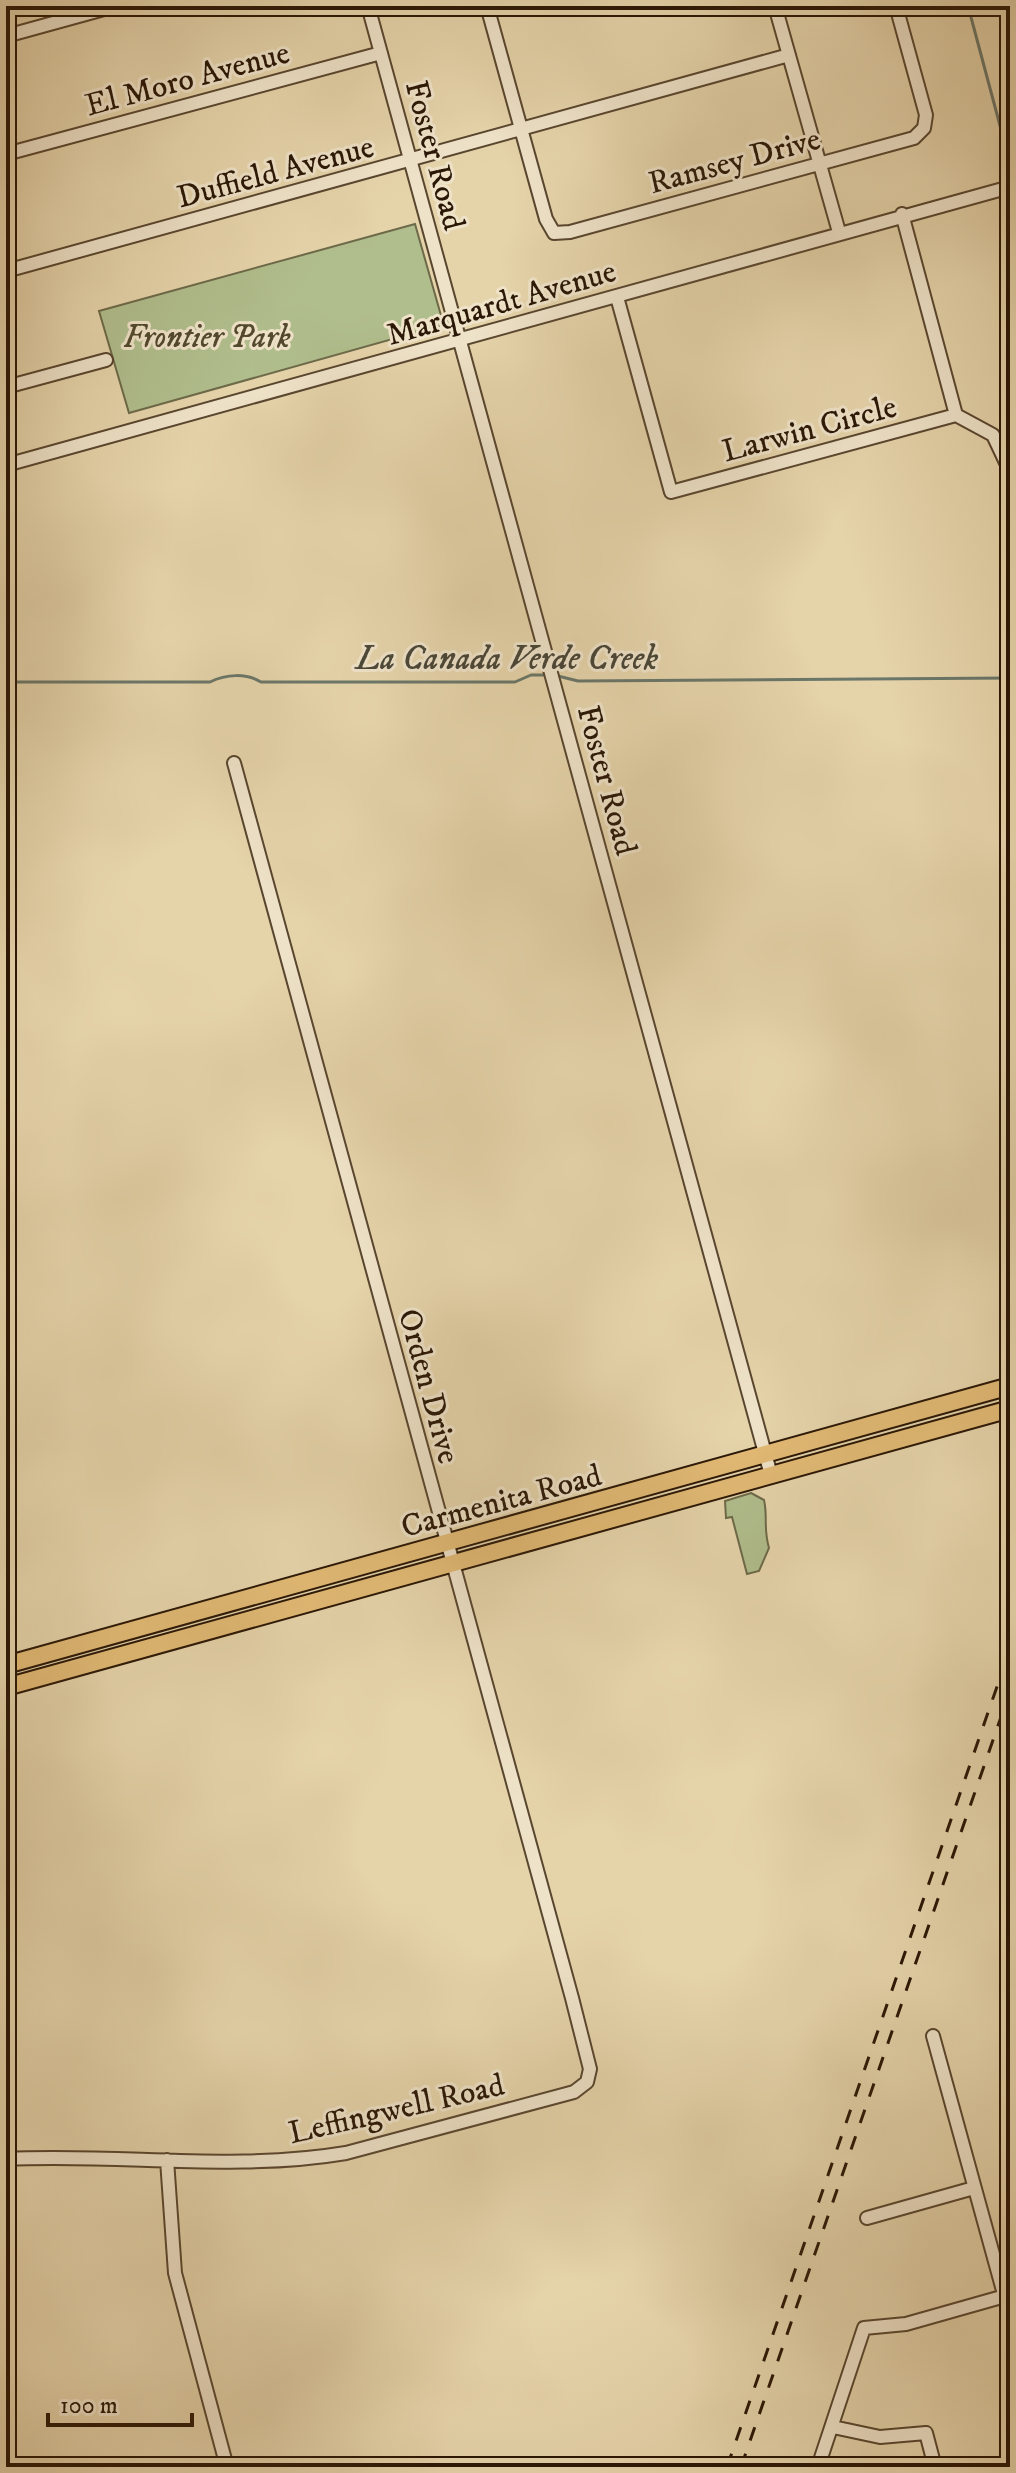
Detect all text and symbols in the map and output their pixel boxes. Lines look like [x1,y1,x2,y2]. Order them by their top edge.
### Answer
street label: El Moro Avenue [81,33,294,126]
street label: Foster Road [395,76,473,235]
street label: Ramsey Drive [644,120,825,204]
street label: Duffield Avenue [173,127,378,218]
street label: Marquardt Avenue [382,252,621,356]
park label: Frontier Park [123,318,291,358]
street label: Larwin Circle [718,387,901,472]
water label: La Canada Verde Creek [354,638,659,680]
street label: Foster Road [567,701,645,860]
street label: Orden Drive [388,1305,468,1468]
street label: Carmenita Road [397,1456,606,1548]
street label: Leffingwell Road [285,2066,508,2154]
scale bar [48,2377,192,2427]
text: 100 m [60,2391,118,2421]

